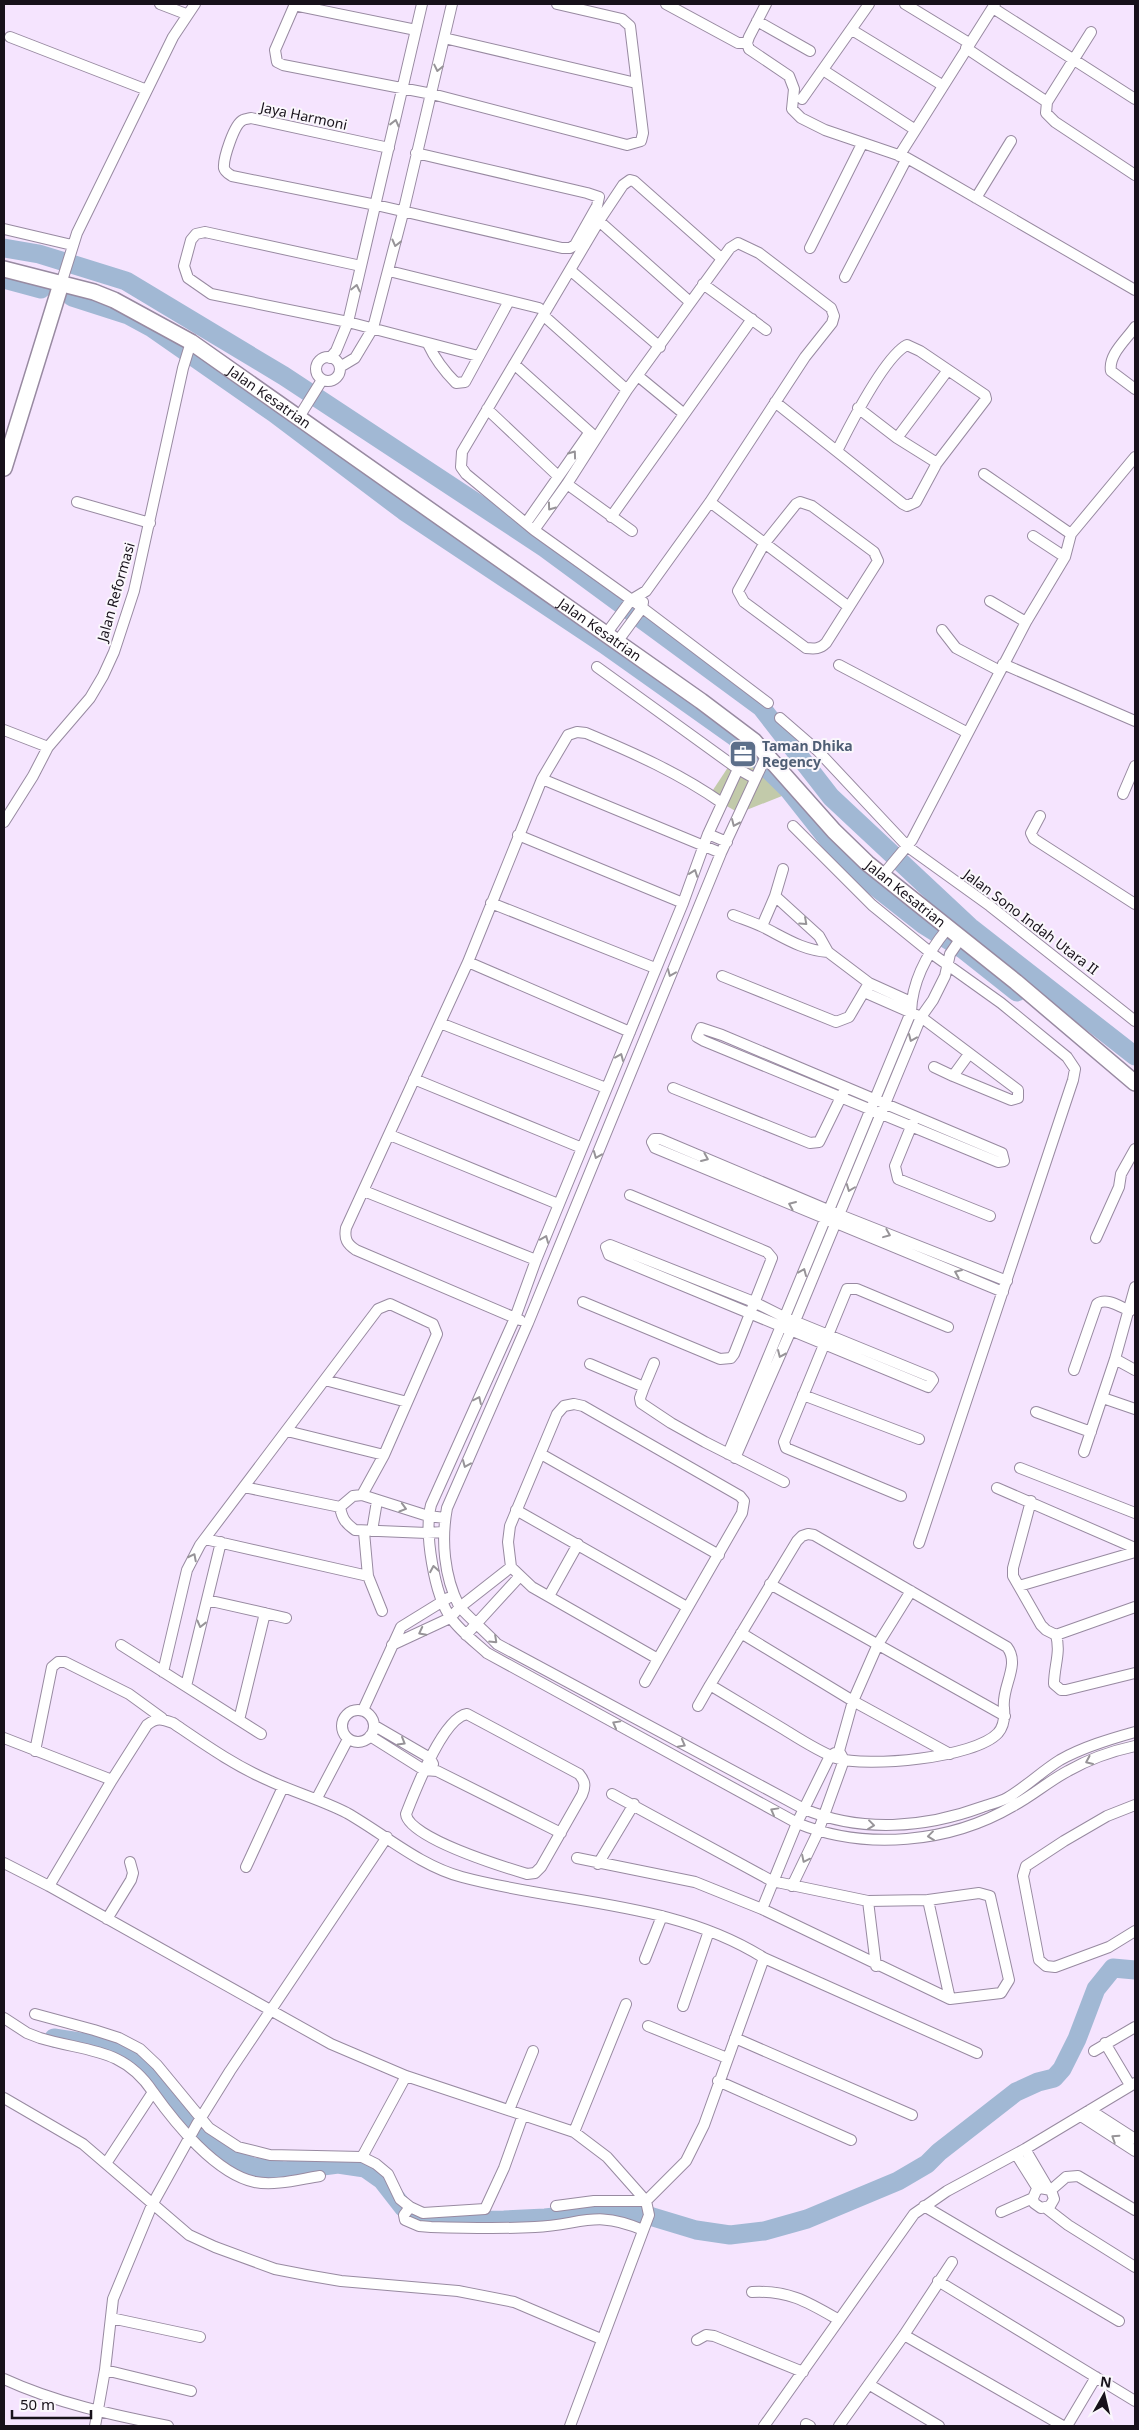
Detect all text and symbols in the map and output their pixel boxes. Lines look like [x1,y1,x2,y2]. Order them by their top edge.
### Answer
one-way arrow [433,64,443,73]
street label: Jaya Harmoni [257,97,349,134]
one-way arrow [389,119,400,128]
one-way arrow [391,239,401,247]
one-way arrow [350,284,361,293]
street label: Jalan Kesatrian [223,360,315,433]
one-way arrow [567,451,576,460]
one-way arrow [548,501,556,510]
street label: Jalan Reformasi [92,540,139,646]
street label: Jalan Kesatrian [553,592,645,665]
place label: Taman Dhika Regency [762,736,853,771]
office icon: Taman Dhika Regency [728,739,758,769]
one-way arrow [731,818,742,827]
street label: Jalan Kesatrian [860,854,950,931]
street label: Jalan Sono Indah Utara II [958,863,1103,979]
one-way arrow [688,870,698,878]
one-way arrow [798,916,807,925]
one-way arrow [667,968,678,977]
one-way arrow [908,1033,919,1042]
one-way arrow [613,1053,624,1062]
one-way arrow [592,1150,603,1159]
one-way arrow [700,1152,708,1162]
one-way arrow [846,1183,856,1192]
one-way arrow [788,1200,797,1211]
one-way arrow [882,1227,891,1238]
one-way arrow [538,1235,549,1244]
one-way arrow [797,1268,808,1277]
one-way arrow [954,1269,963,1279]
one-way arrow [776,1349,787,1358]
one-way arrow [471,1396,482,1405]
one-way arrow [461,1459,471,1467]
one-way arrow [399,1503,407,1513]
one-way arrow [187,1553,197,1562]
one-way arrow [429,1565,439,1574]
one-way arrow [196,1619,207,1628]
one-way arrow [418,1626,427,1636]
one-way arrow [489,1634,498,1643]
one-way arrow [612,1721,621,1731]
one-way arrow [397,1736,406,1746]
one-way arrow [676,1738,685,1748]
one-way arrow [1085,1755,1094,1765]
one-way arrow [770,1807,779,1817]
one-way arrow [868,1819,876,1830]
one-way arrow [927,1830,936,1840]
one-way arrow [801,1854,811,1863]
one-way arrow [1111,2135,1121,2144]
north arrow [1079,2370,1129,2420]
text: N [1099,2371,1113,2392]
scale bar [12,2388,91,2420]
text: 50 m [20,2394,55,2414]

